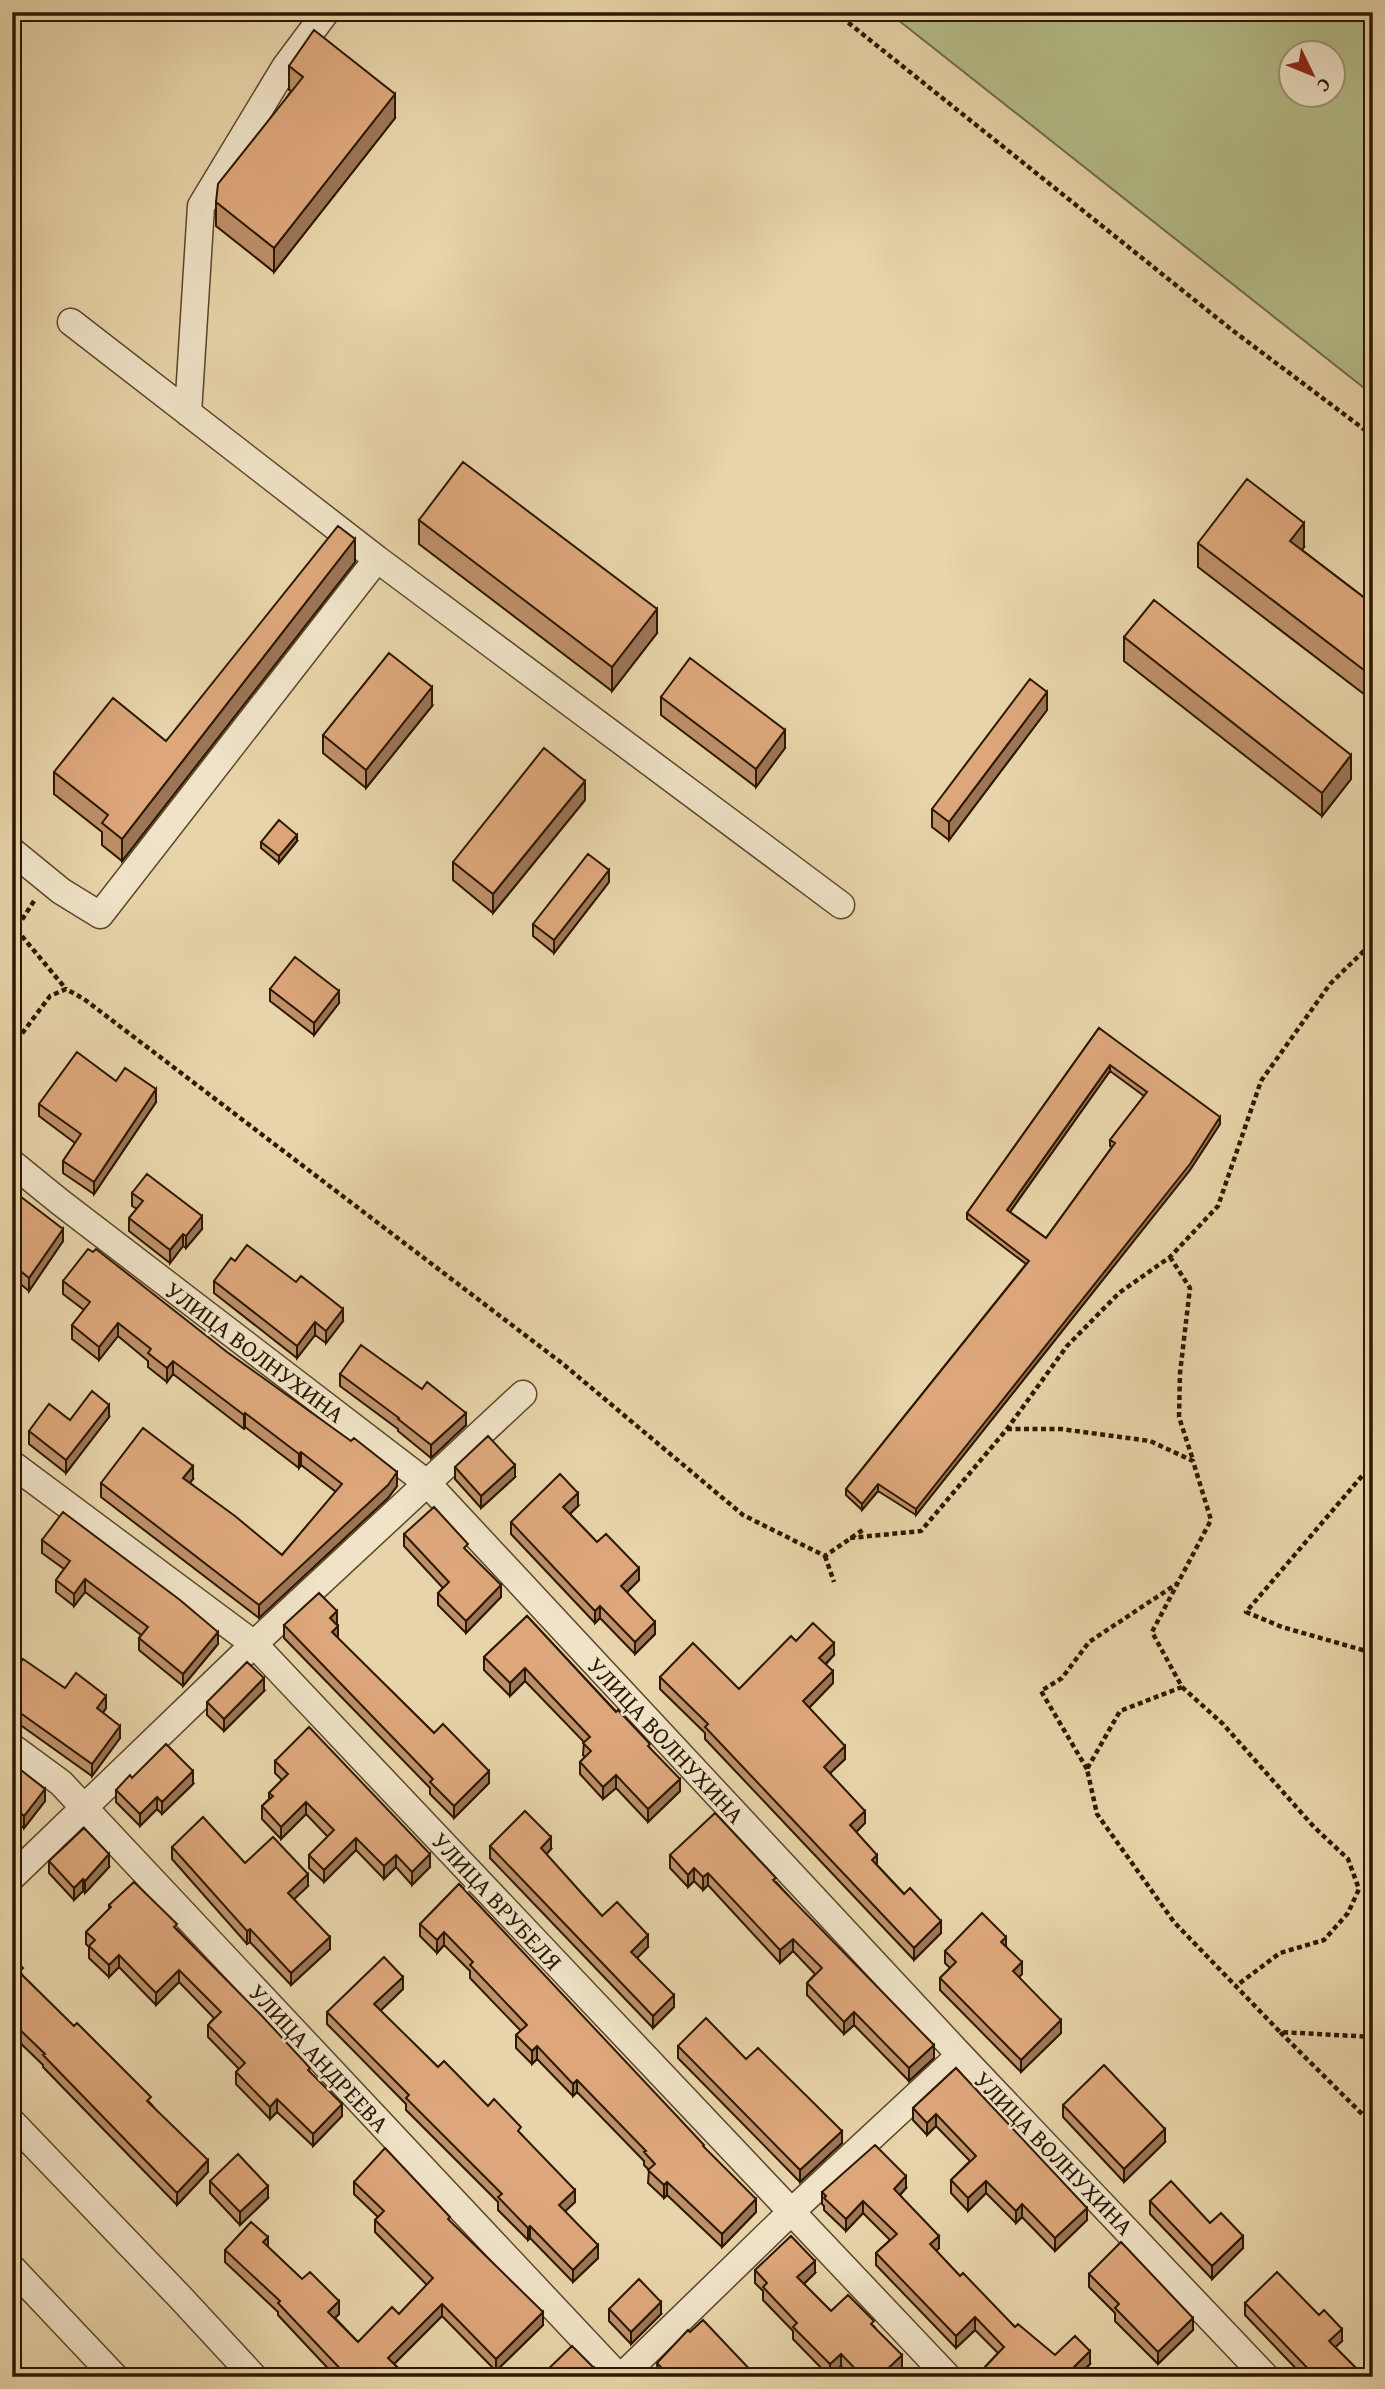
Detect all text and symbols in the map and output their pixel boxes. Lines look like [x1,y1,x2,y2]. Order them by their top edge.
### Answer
north arrow [1276,38,1346,108]
text: С [1310,72,1338,99]
street label: УЛИЦА ВОЛНУХИНА [158,1273,352,1432]
street label: УЛИЦА ВОЛНУХИНА [579,1649,753,1832]
street label: УЛИЦА ВРУБЕЛЯ [424,1824,570,1978]
street label: УЛИЦА АНДРЕЕВА [241,1976,398,2141]
street label: УЛИЦА ВОЛНУХИНА [966,2063,1142,2243]

